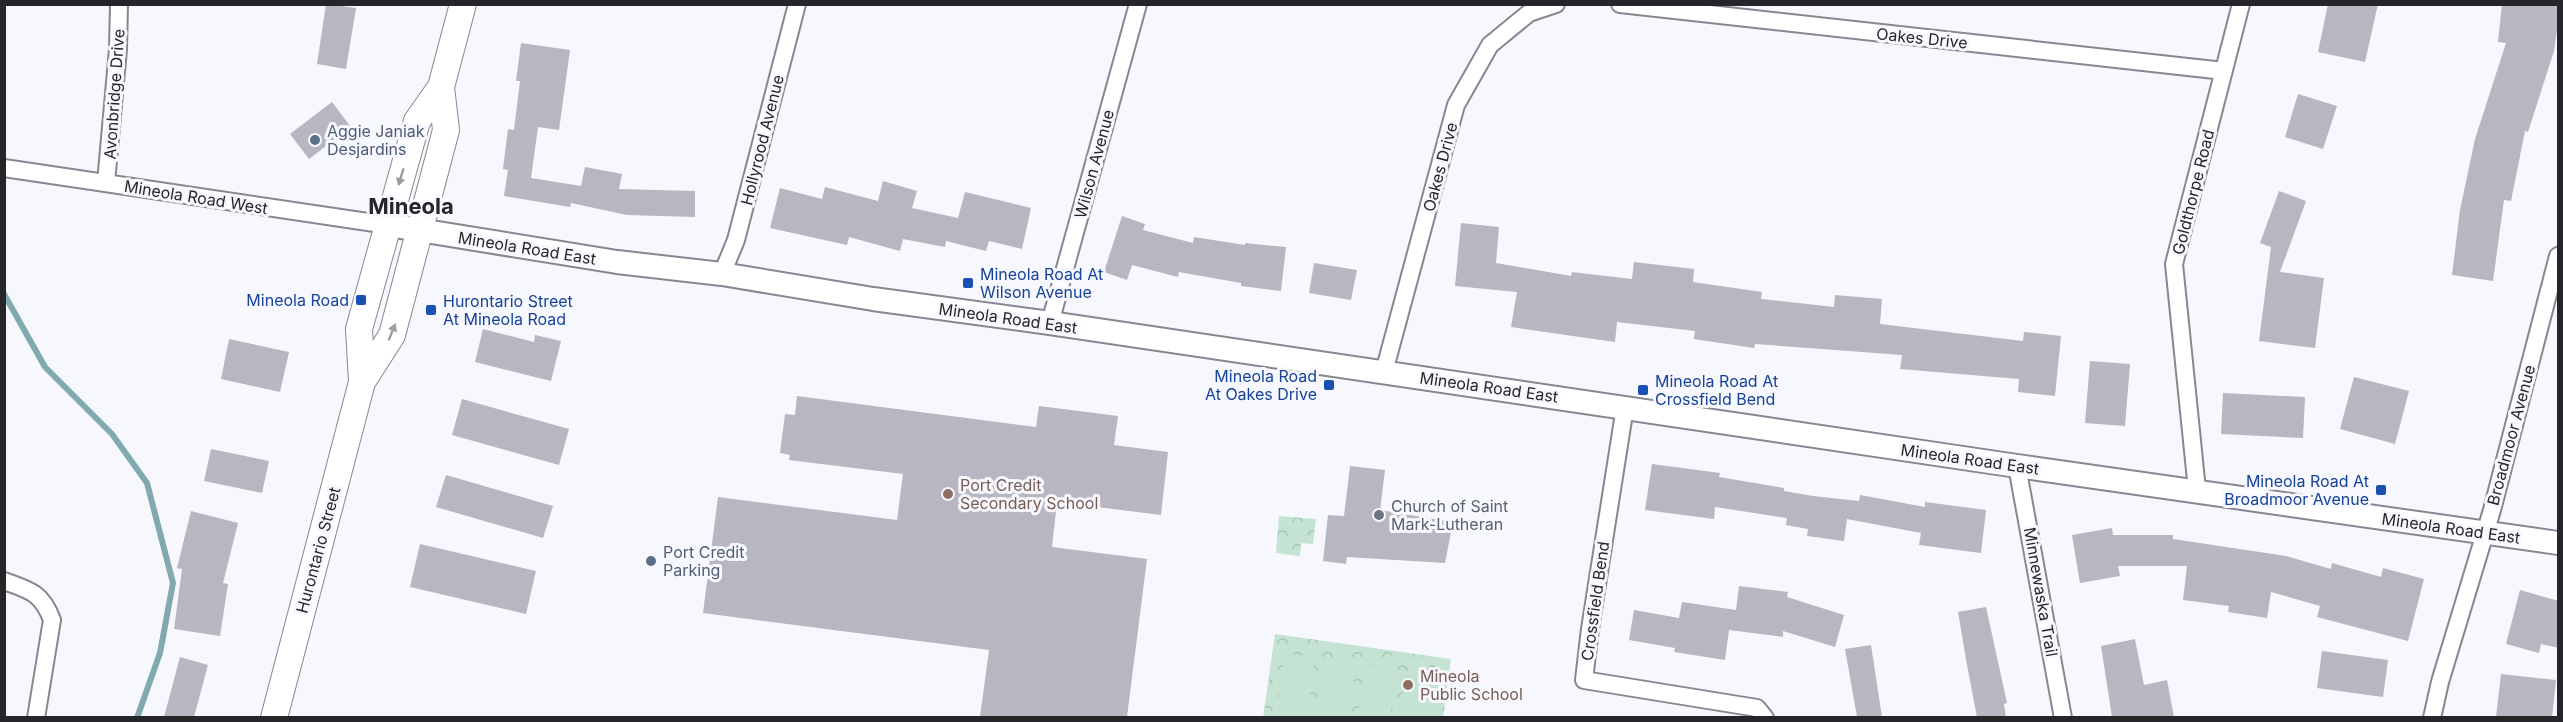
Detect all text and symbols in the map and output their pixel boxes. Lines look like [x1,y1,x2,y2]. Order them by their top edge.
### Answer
street label: Oakes Drive [1875,23,1969,53]
street label: Avonbridge Drive [99,28,129,160]
street label: Hollyrood Avenue [736,73,788,207]
street label: Wilson Avenue [1070,107,1118,221]
street label: Oakes Drive [1418,120,1462,214]
place label: Aggie Janiak Desjardins [327,121,425,159]
street label: Goldthorpe Road [2168,127,2218,257]
marker: Aggie Janiak Desjardins [308,133,322,147]
one-way arrow [396,169,405,187]
street label: Mineola Road West [123,176,269,218]
district label: Mineola [368,193,454,219]
street label: Mineola Road East [457,227,597,269]
place label: Mineola Road At Wilson Avenue [980,264,1103,302]
marker: Mineola Road At Wilson Avenue [961,276,975,290]
place label: Mineola Road [246,290,349,310]
place label: Hurontario Street At Mineola Road [443,291,573,329]
marker: Mineola Road [354,293,368,307]
street label: Mineola Road East [938,298,1078,338]
marker: Hurontario Street At Mineola Road [424,303,438,317]
one-way arrow [387,323,397,341]
street label: Broadmoor Avenue [2483,363,2539,507]
place label: Mineola Road At Oakes Drive [1205,366,1317,404]
street label: Mineola Road East [1419,367,1559,407]
place label: Mineola Road At Crossfield Bend [1655,371,1778,409]
marker: Mineola Road At Oakes Drive [1322,378,1336,392]
marker: Mineola Road At Crossfield Bend [1636,383,1650,397]
street label: Mineola Road East [1900,439,2040,479]
place label: Mineola Road At Broadmoor Avenue [2224,471,2369,509]
place label: Port Credit Secondary School [960,475,1098,513]
marker: Mineola Road At Broadmoor Avenue [2374,483,2388,497]
street label: Hurontario Street [292,485,344,615]
marker: Port Credit Secondary School [941,487,955,501]
place label: Church of Saint Mark-Lutheran [1391,496,1508,534]
marker: Church of Saint Mark-Lutheran [1372,508,1386,522]
street label: Mineola Road East [2381,508,2521,548]
street label: Minnewaska Trail [2020,526,2062,658]
street label: Crossfield Bend [1577,540,1613,662]
place label: Port Credit Parking [663,542,744,580]
marker: Port Credit Parking [644,554,658,568]
place label: Mineola Public School [1420,666,1523,704]
marker: Mineola Public School [1401,678,1415,692]

